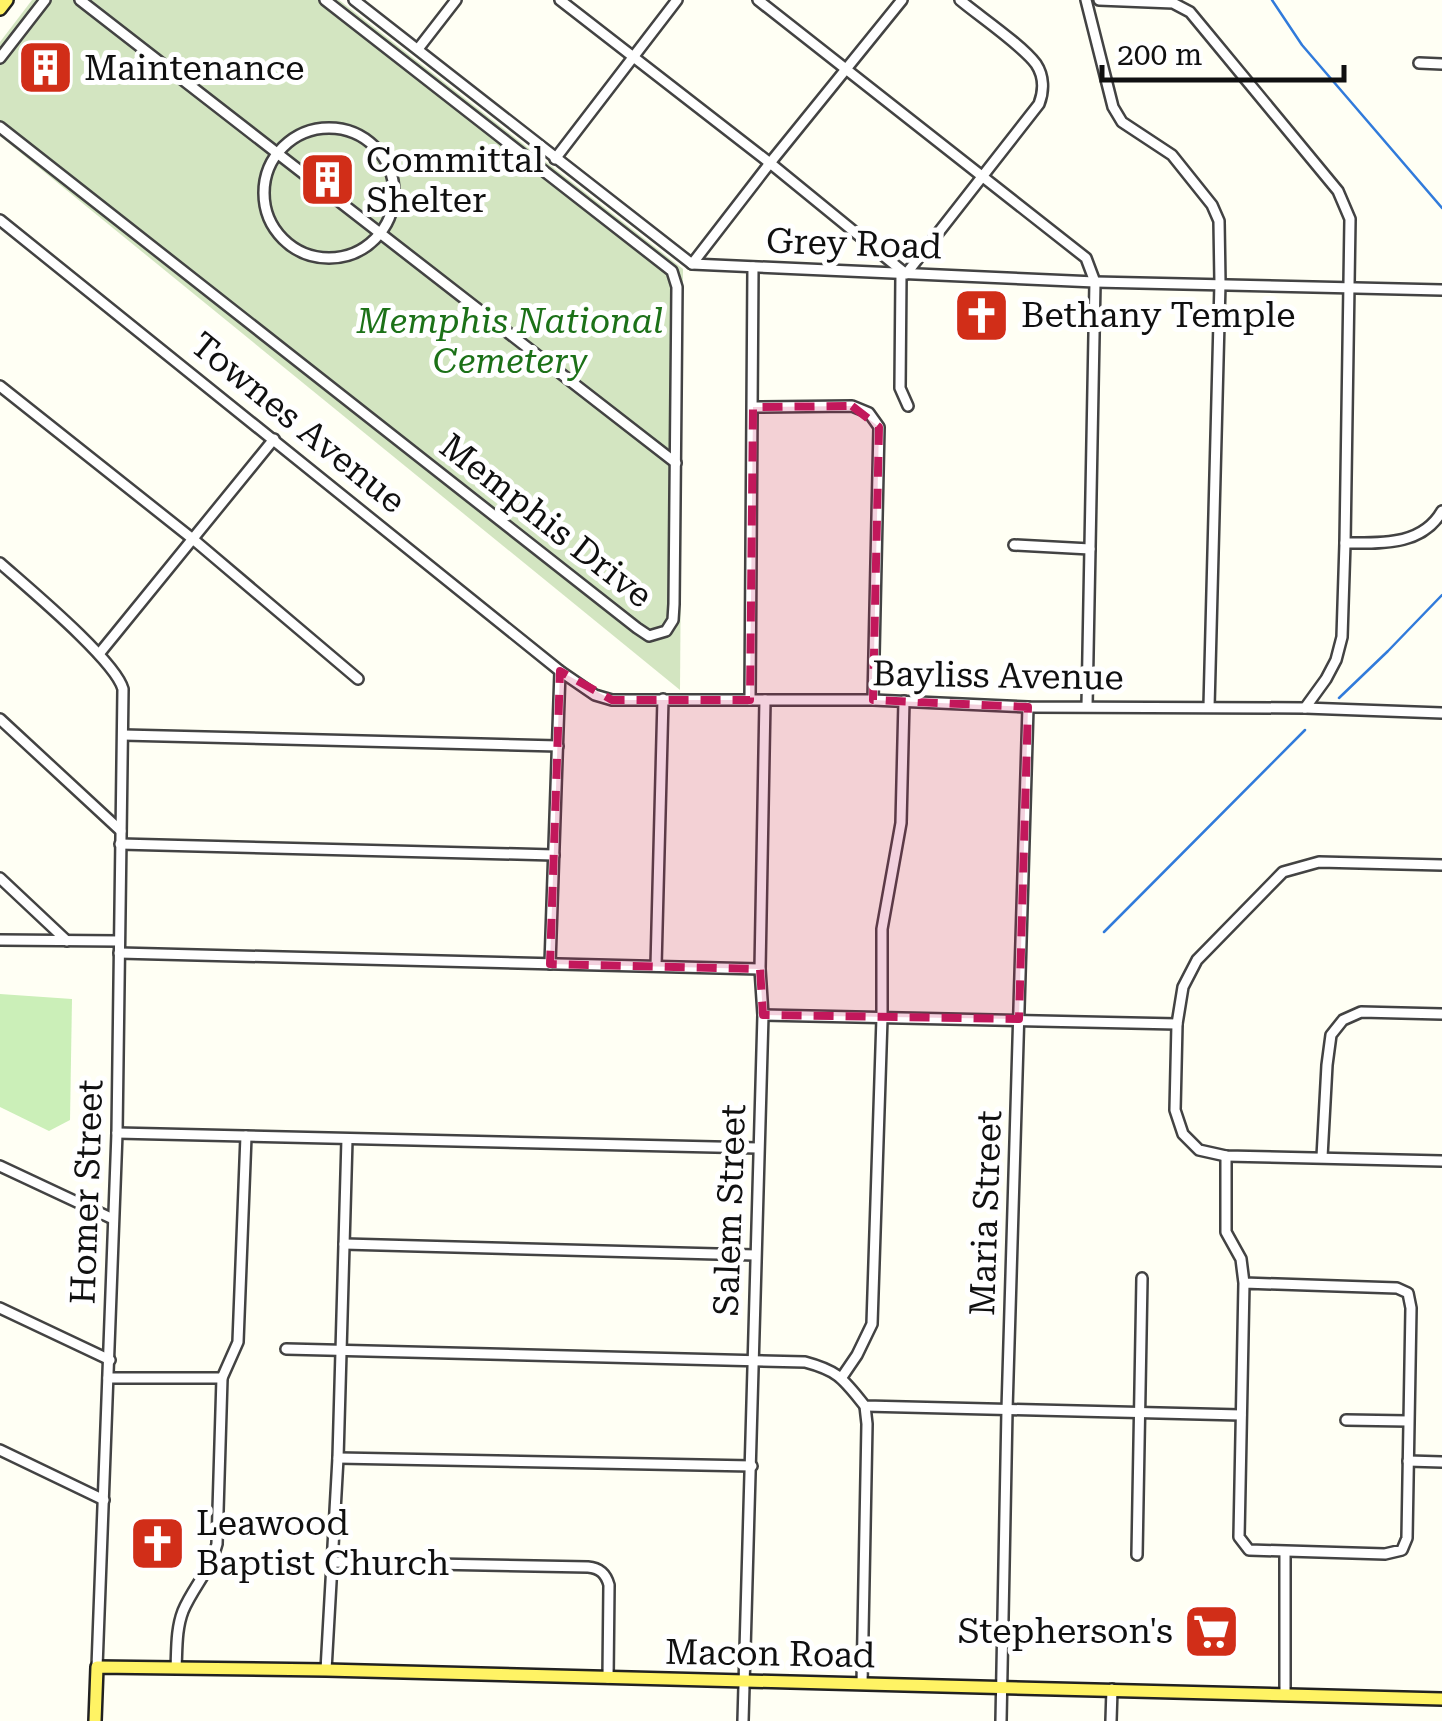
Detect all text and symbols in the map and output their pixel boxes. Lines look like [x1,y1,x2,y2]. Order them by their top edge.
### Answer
scale bar [1102,20,1344,82]
text: 200 m [1117,37,1202,72]
building icon: Maintenance [15,38,75,98]
place label: Maintenance [84,48,305,89]
place label: Committal Shelter [366,140,544,221]
building icon: Committal Shelter [297,150,357,210]
street label: Grey Road [765,220,943,268]
church icon: Bethany Temple [952,285,1012,345]
place label: Bethany Temple [1021,295,1295,336]
park label: Memphis National Cemetery [356,301,663,382]
street label: Townes Avenue [183,324,413,522]
street label: Memphis Drive [432,425,660,617]
street label: Bayliss Avenue [872,653,1124,699]
street label: Homer Street [63,1079,111,1305]
street label: Salem Street [706,1103,754,1317]
street label: Maria Street [962,1109,1010,1317]
place label: Leawood Baptist Church [196,1503,449,1584]
church icon: Leawood Baptist Church [127,1513,187,1573]
supermarket icon: Stepherson's [1182,1601,1242,1661]
place label: Stepherson's [958,1611,1173,1652]
street label: Macon Road [665,1632,875,1676]

